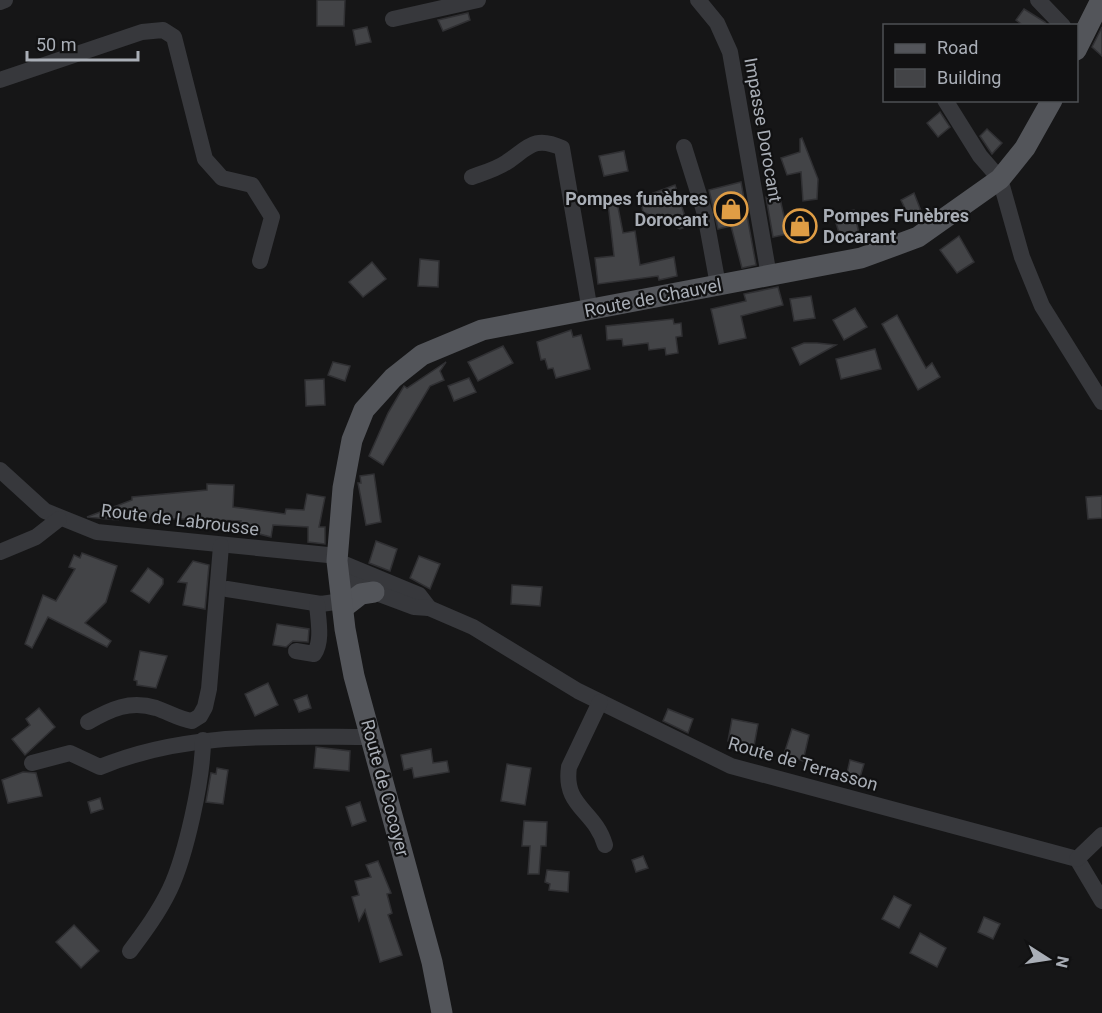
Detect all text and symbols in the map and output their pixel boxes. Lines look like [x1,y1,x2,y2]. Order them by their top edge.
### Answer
scale bar [27,24,138,62]
legend [883,24,1078,102]
text: 50 m [36,34,76,55]
text: Road [937,37,978,58]
street label: Impasse Dorocant [740,56,787,204]
text: Building [937,67,1001,88]
place label: Pompes funèbres Dorocant [565,188,708,230]
shop icon: Pompes funèbres Dorocant [713,191,749,227]
place label: Pompes Funèbres Docarant [823,205,969,247]
shop icon: Pompes Funèbres Docarant [782,208,818,244]
street label: Route de Chauvel [583,274,723,321]
street label: Route de Labrousse [100,499,260,540]
street label: Route de Cocoyer [357,717,414,859]
street label: Route de Terrasson [726,732,880,795]
north arrow [1018,929,1078,989]
text: N [1052,955,1073,970]

